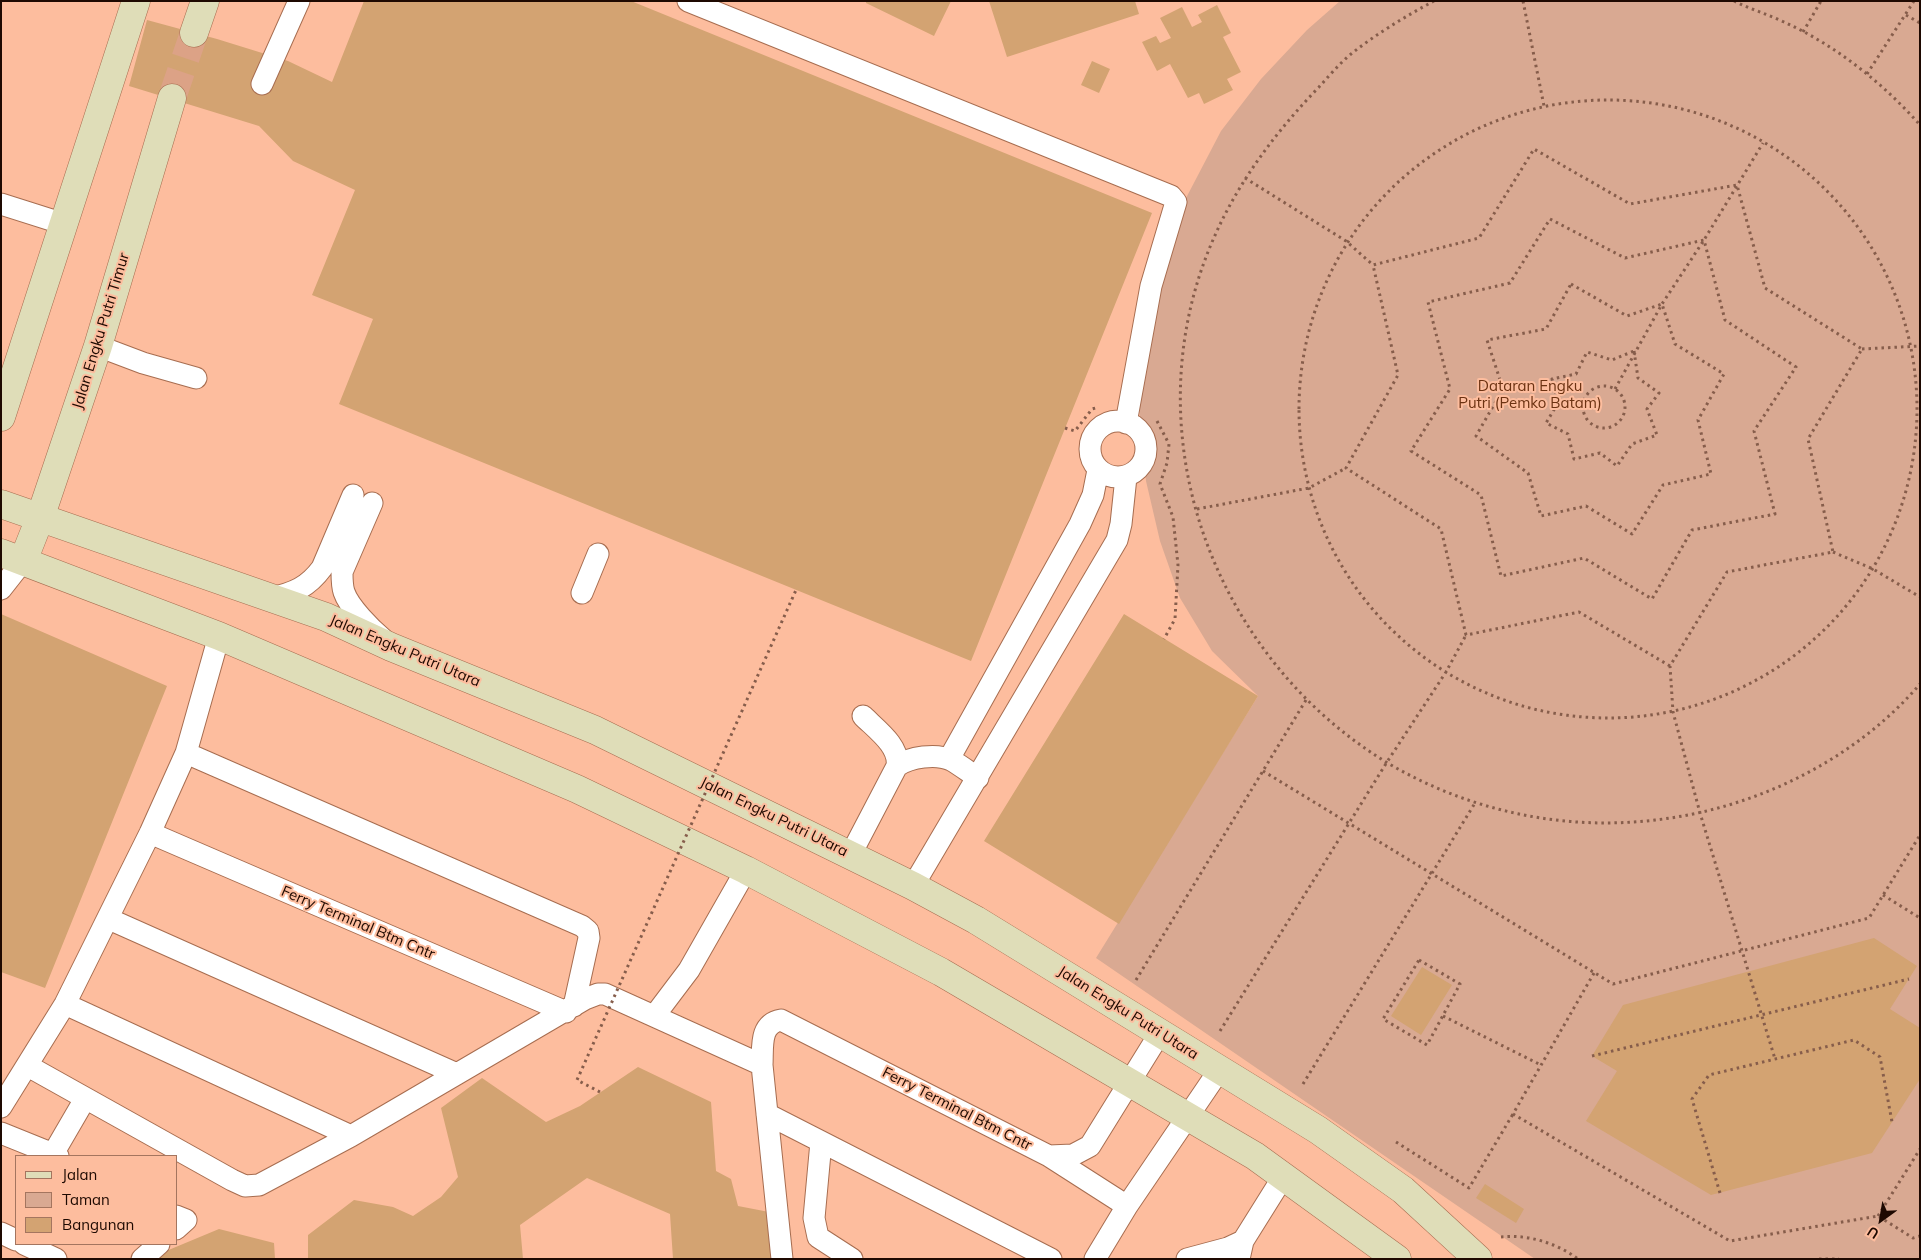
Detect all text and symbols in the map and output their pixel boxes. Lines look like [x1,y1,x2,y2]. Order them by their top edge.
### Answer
street label: Jalan Engku Putri Timur [69,251,133,411]
park label: Dataran Engku Putri (Pemko Batam) [1458,377,1602,412]
street label: Jalan Engku Putri Utara [327,611,483,691]
street label: Jalan Engku Putri Utara [697,773,851,861]
street label: Ferry Terminal Btm Cntr [278,882,438,964]
street label: Jalan Engku Putri Utara [1054,962,1202,1064]
street label: Ferry Terminal Btm Cntr [879,1063,1035,1155]
legend [15,1155,178,1245]
text: Jalan [62,1165,97,1184]
text: Taman [62,1190,110,1209]
north arrow [1856,1195,1906,1245]
text: Bangunan [62,1215,134,1234]
text: U [1864,1222,1882,1243]

